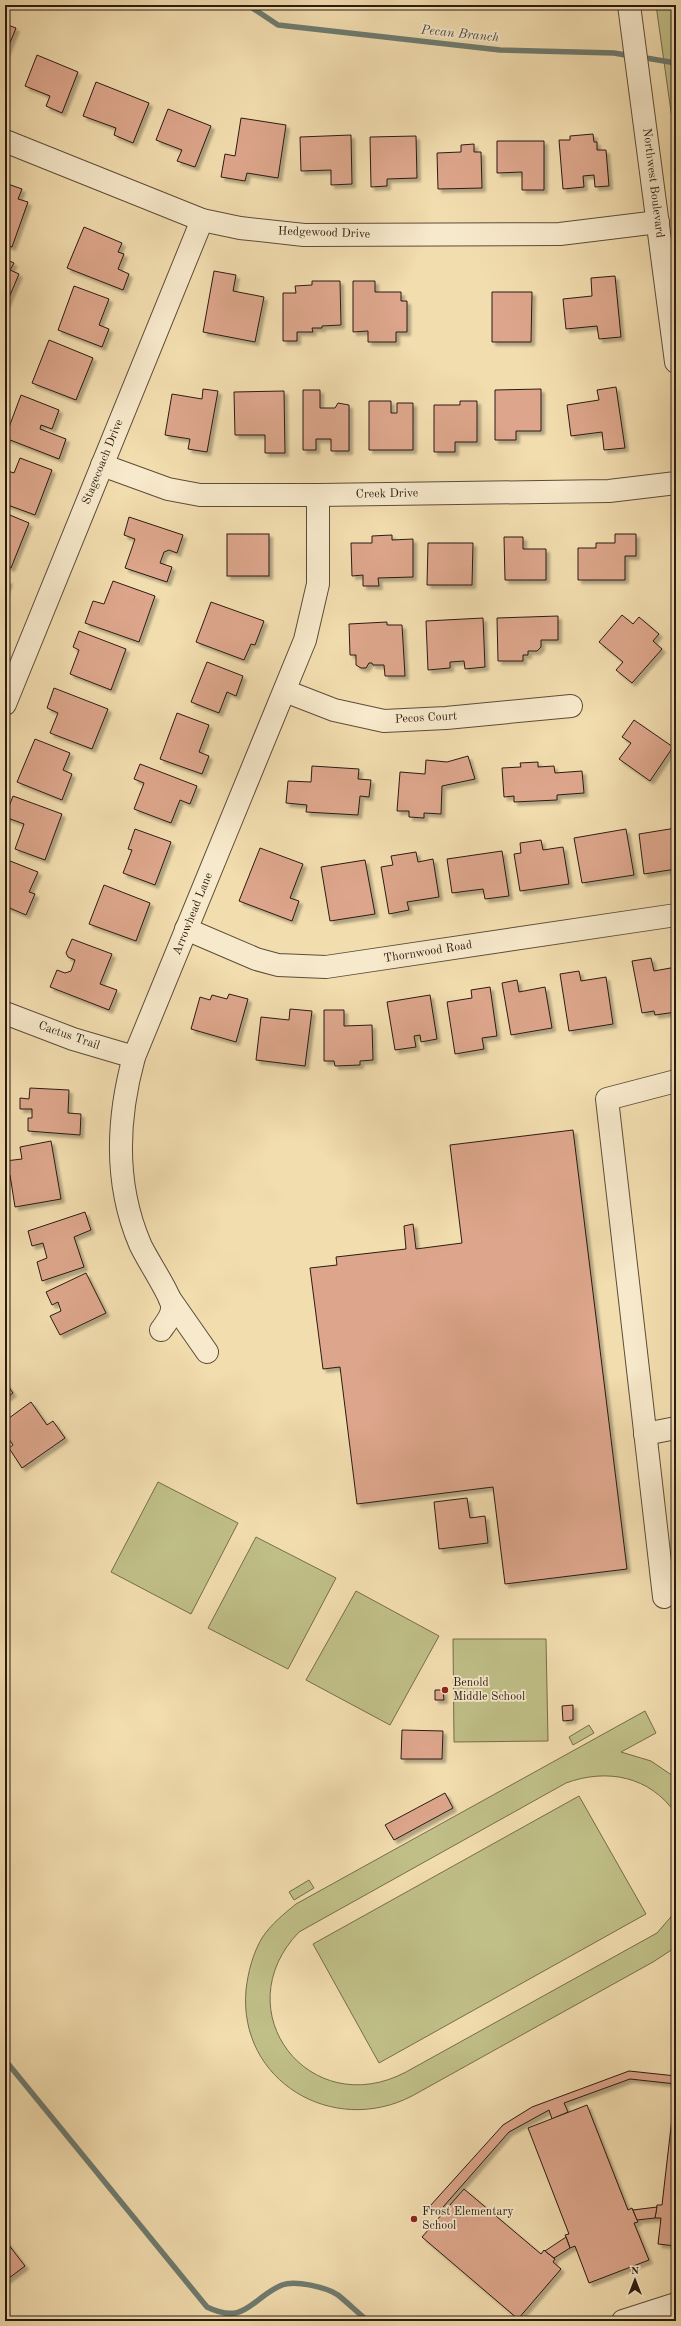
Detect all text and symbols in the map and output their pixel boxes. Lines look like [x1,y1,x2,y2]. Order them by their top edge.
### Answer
water label: Pecan Branch [419,23,500,45]
street label: Northwest Boulevard [640,128,666,238]
street label: Hedgewood Drive [278,225,371,241]
street label: Stagecoach Drive [80,417,126,506]
street label: Creek Drive [356,487,419,501]
street label: Pecos Court [395,710,457,726]
street label: Arrowhead Lane [171,871,215,957]
street label: Thornwood Road [383,939,473,965]
street label: Cactus Trail [37,1020,101,1052]
place label: Benold Middle School [453,1677,525,1703]
marker: Benold Middle School [440,1685,450,1695]
place label: Frost Elementary School [422,2206,514,2232]
marker: Frost Elementary School [409,2214,419,2224]
north arrow [615,2260,655,2300]
text: N [631,2266,640,2277]

